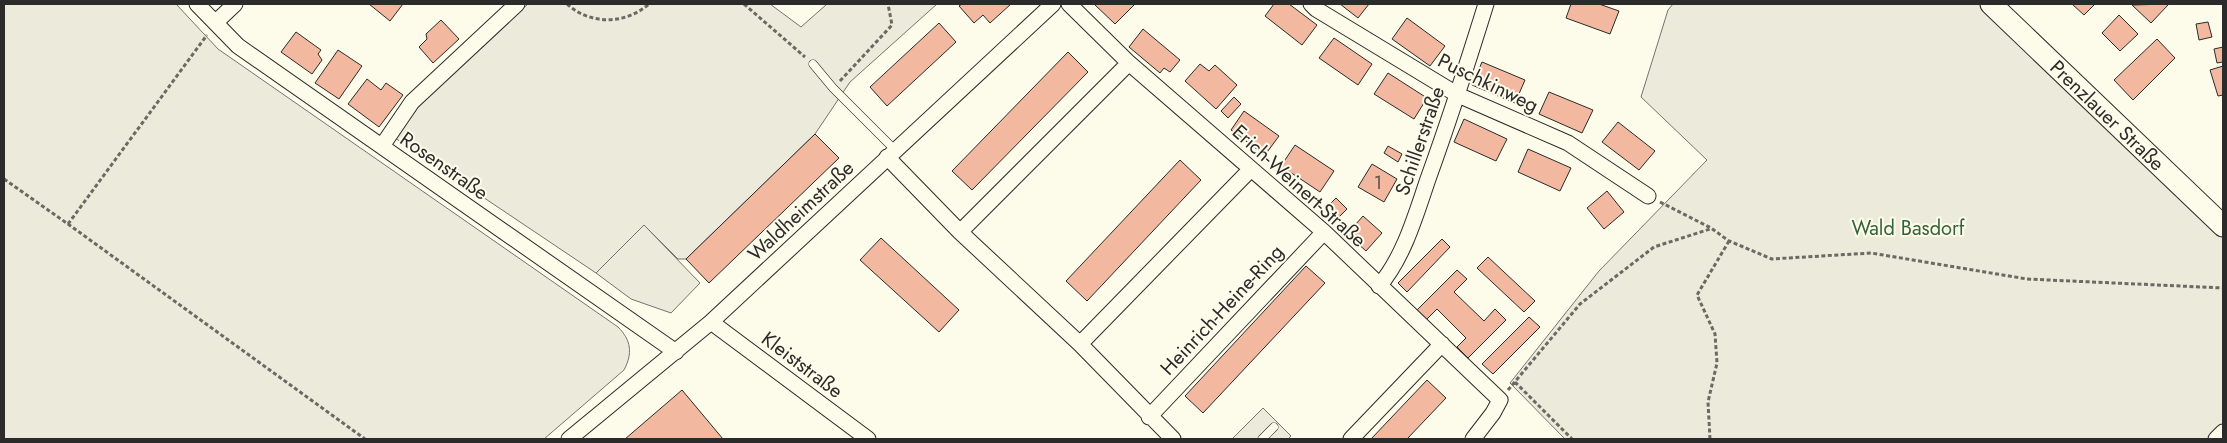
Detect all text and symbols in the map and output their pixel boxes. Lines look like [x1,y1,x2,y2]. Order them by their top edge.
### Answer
street label: Puschkinweg [1433,46,1543,120]
street label: Prenzlauer Straße [2043,53,2171,177]
street label: Schillerstraße [1388,83,1452,199]
street label: Erich-Weinert-Straße [1226,118,1372,254]
street label: Rosenstraße [394,125,494,207]
street label: Waldheimstraße [741,154,861,268]
house number: 1 [1374,170,1382,196]
park label: Wald Basdorf [1851,214,1966,243]
street label: Heinrich-Heine-Ring [1154,238,1290,382]
street label: Kleiststraße [755,325,849,405]

